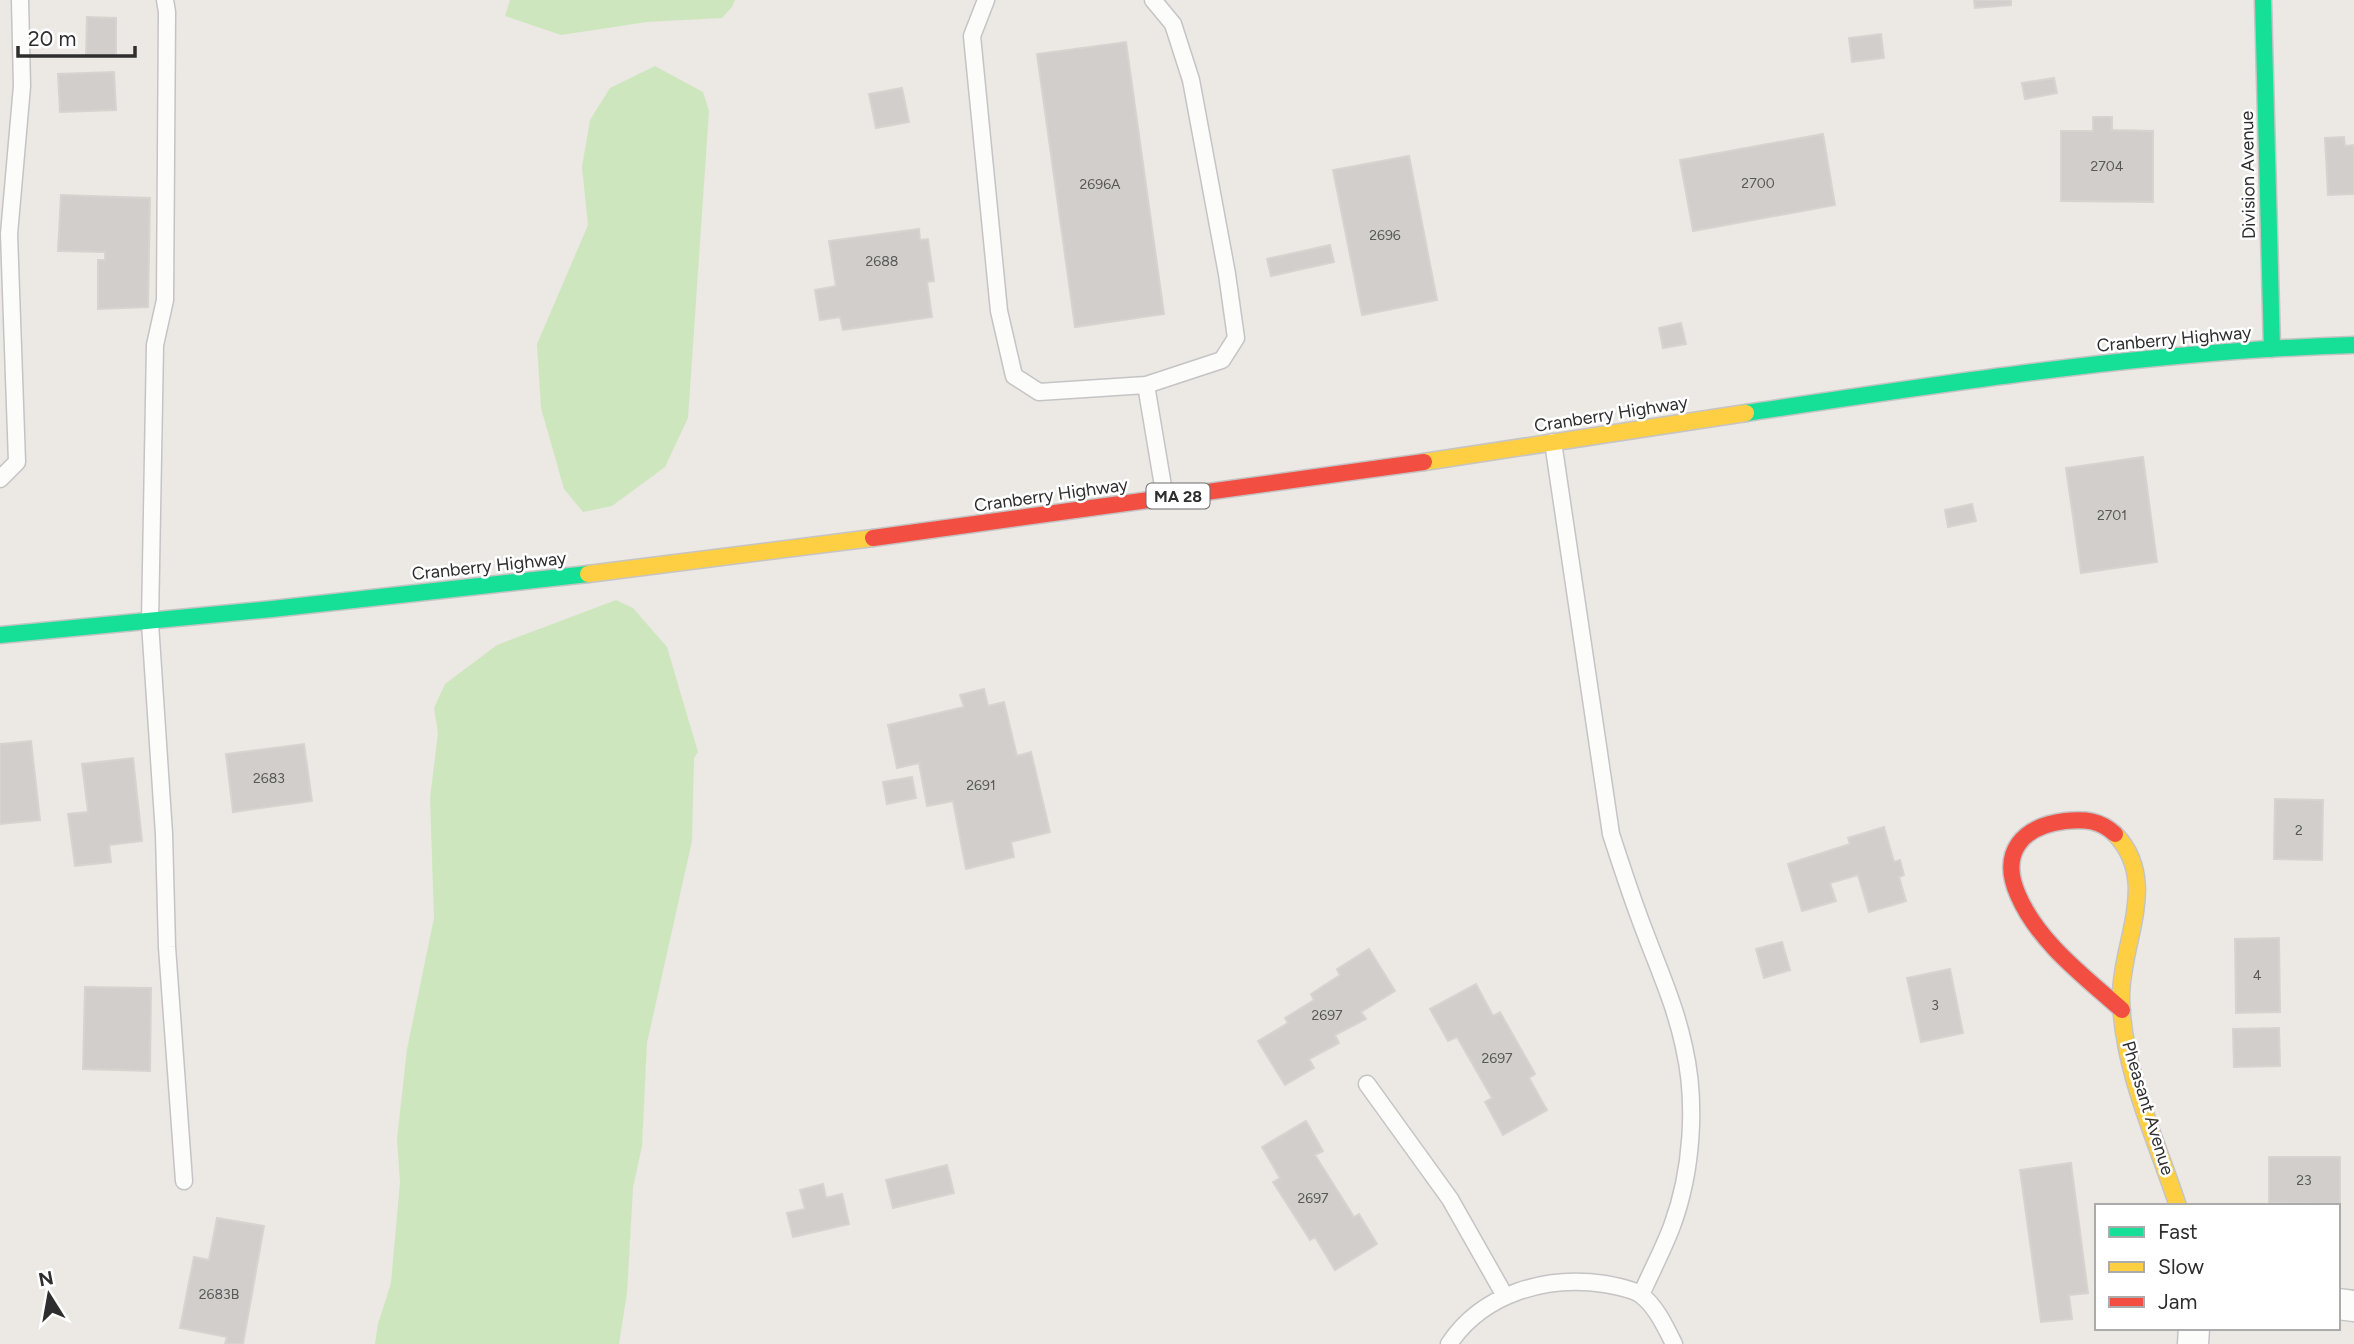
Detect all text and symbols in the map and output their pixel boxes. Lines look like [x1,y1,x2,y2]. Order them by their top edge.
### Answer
scale bar [18,14,135,58]
text: 20 m [28,26,76,51]
street label: Division Avenue [2236,110,2260,239]
house number: 2704 [2090,158,2124,175]
house number: 2700 [1741,175,1775,192]
house number: 2696A [1079,176,1121,193]
house number: 2696 [1369,227,1401,244]
house number: 2688 [866,253,898,270]
street label: Cranberry Highway [2096,321,2253,357]
street label: Cranberry Highway [1533,391,1690,437]
street label: Cranberry Highway [973,473,1130,517]
road number: MA 28 [1146,484,1210,509]
house number: 2701 [2097,507,2127,524]
street label: Cranberry Highway [411,547,568,585]
house number: 2683 [253,770,285,787]
house number: 2691 [966,777,996,794]
house number: 2 [2295,822,2303,839]
house number: 4 [2253,967,2262,984]
house number: 3 [1931,997,1939,1014]
house number: 2697 [1311,1007,1343,1024]
street label: Pheasant Avenue [2117,1038,2179,1178]
house number: 2697 [1481,1050,1513,1067]
house number: 23 [2296,1172,2312,1189]
house number: 2697 [1297,1190,1329,1207]
legend [2095,1204,2340,1330]
text: Fast [2158,1219,2198,1244]
text: Slow [2158,1254,2204,1279]
north arrow [14,1260,84,1330]
text: N [36,1266,55,1291]
house number: 2683B [199,1286,239,1303]
text: Jam [2158,1289,2197,1314]

